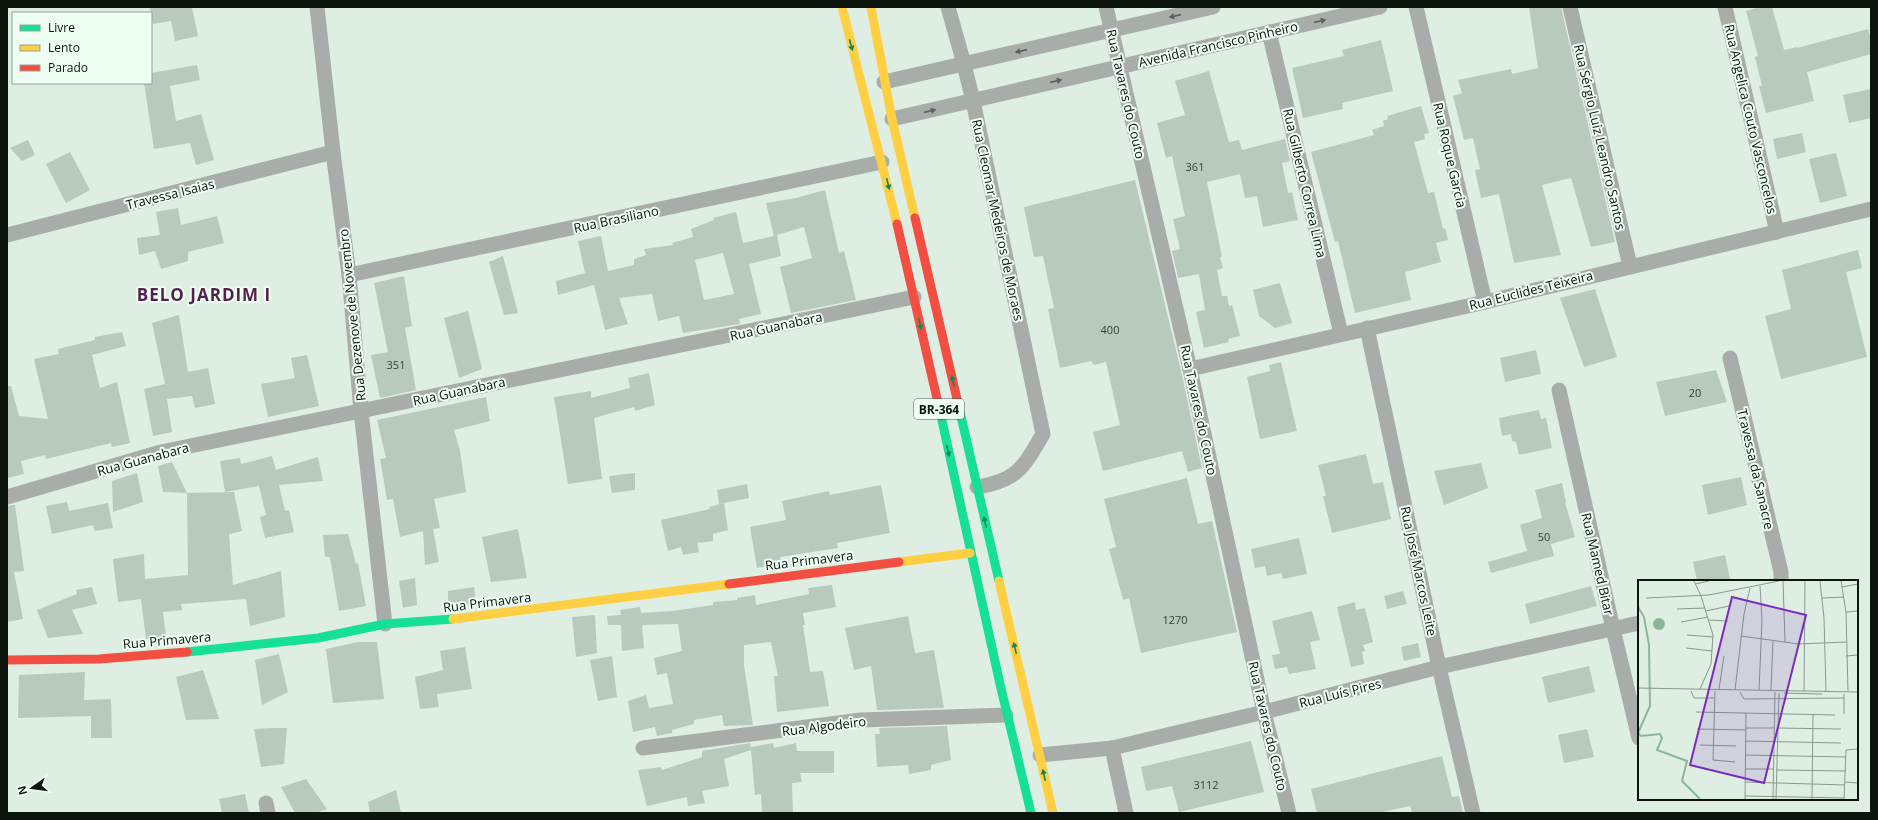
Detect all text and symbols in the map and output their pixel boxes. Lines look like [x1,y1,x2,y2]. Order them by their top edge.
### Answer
legend [12,12,152,84]
one-way arrow [1169,13,1182,19]
street label: Avenida Francisco Pinheiro [1137,17,1300,71]
one-way arrow [1313,17,1326,23]
text: Livre [48,19,75,36]
street label: Rua Angelica Couto Vasconcelos [1720,22,1782,216]
street label: Rua Tavares do Couto [1102,27,1150,161]
one-way arrow [849,38,855,51]
text: Lento [48,39,80,56]
street label: Rua Sérgio Luiz Leandro Santos [1570,42,1630,232]
one-way arrow [1015,48,1027,54]
text: Parado [48,59,88,76]
one-way arrow [1050,78,1063,84]
street label: Rua Roque Garcia [1429,100,1471,210]
street label: Rua Gilberto Correa Lima [1279,106,1331,260]
one-way arrow [924,107,936,113]
street label: Rua Cleomar Medeiros de Moraes [968,118,1028,322]
house number: 361 [1186,159,1204,174]
street label: Travessa Isaias [124,174,216,214]
one-way arrow [885,178,891,190]
street label: Rua Brasiliano [572,201,660,237]
street label: Rua Dezenove de Novembro [334,228,370,402]
street label: Rua Euclides Teixeira [1467,266,1595,314]
district label: BELO JARDIM I [137,283,271,306]
street label: Rua Guanabara [728,307,824,345]
one-way arrow [918,318,924,331]
house number: 400 [1101,322,1119,337]
street label: Rua Tavares do Couto [1176,343,1222,477]
house number: 351 [387,357,405,372]
street label: Rua Guanabara [411,372,507,410]
one-way arrow [949,375,955,388]
house number: 20 [1689,385,1701,400]
road number: BR-364 [914,399,964,419]
street label: Travessa da Sanacre [1733,407,1779,531]
street label: Rua Guanabara [95,438,191,480]
one-way arrow [946,445,952,458]
street label: Rua José Marcos Leite [1396,505,1442,637]
street label: Rua Mamed Bitar [1577,511,1619,618]
one-way arrow [982,516,988,528]
house number: 50 [1538,529,1550,544]
street label: Rua Primavera [764,546,854,574]
inset map [1638,580,1858,800]
street label: Rua Primavera [442,588,532,616]
house number: 1270 [1162,612,1188,627]
street label: Rua Primavera [122,627,212,653]
one-way arrow [1011,642,1017,654]
street label: Rua Tavares do Couto [1244,659,1292,793]
street label: Rua Luís Pires [1297,674,1383,712]
street label: Rua Algodeiro [781,712,867,740]
north arrow [12,768,52,808]
one-way arrow [1041,769,1047,781]
house number: 3112 [1193,777,1219,792]
text: N [13,784,30,797]

